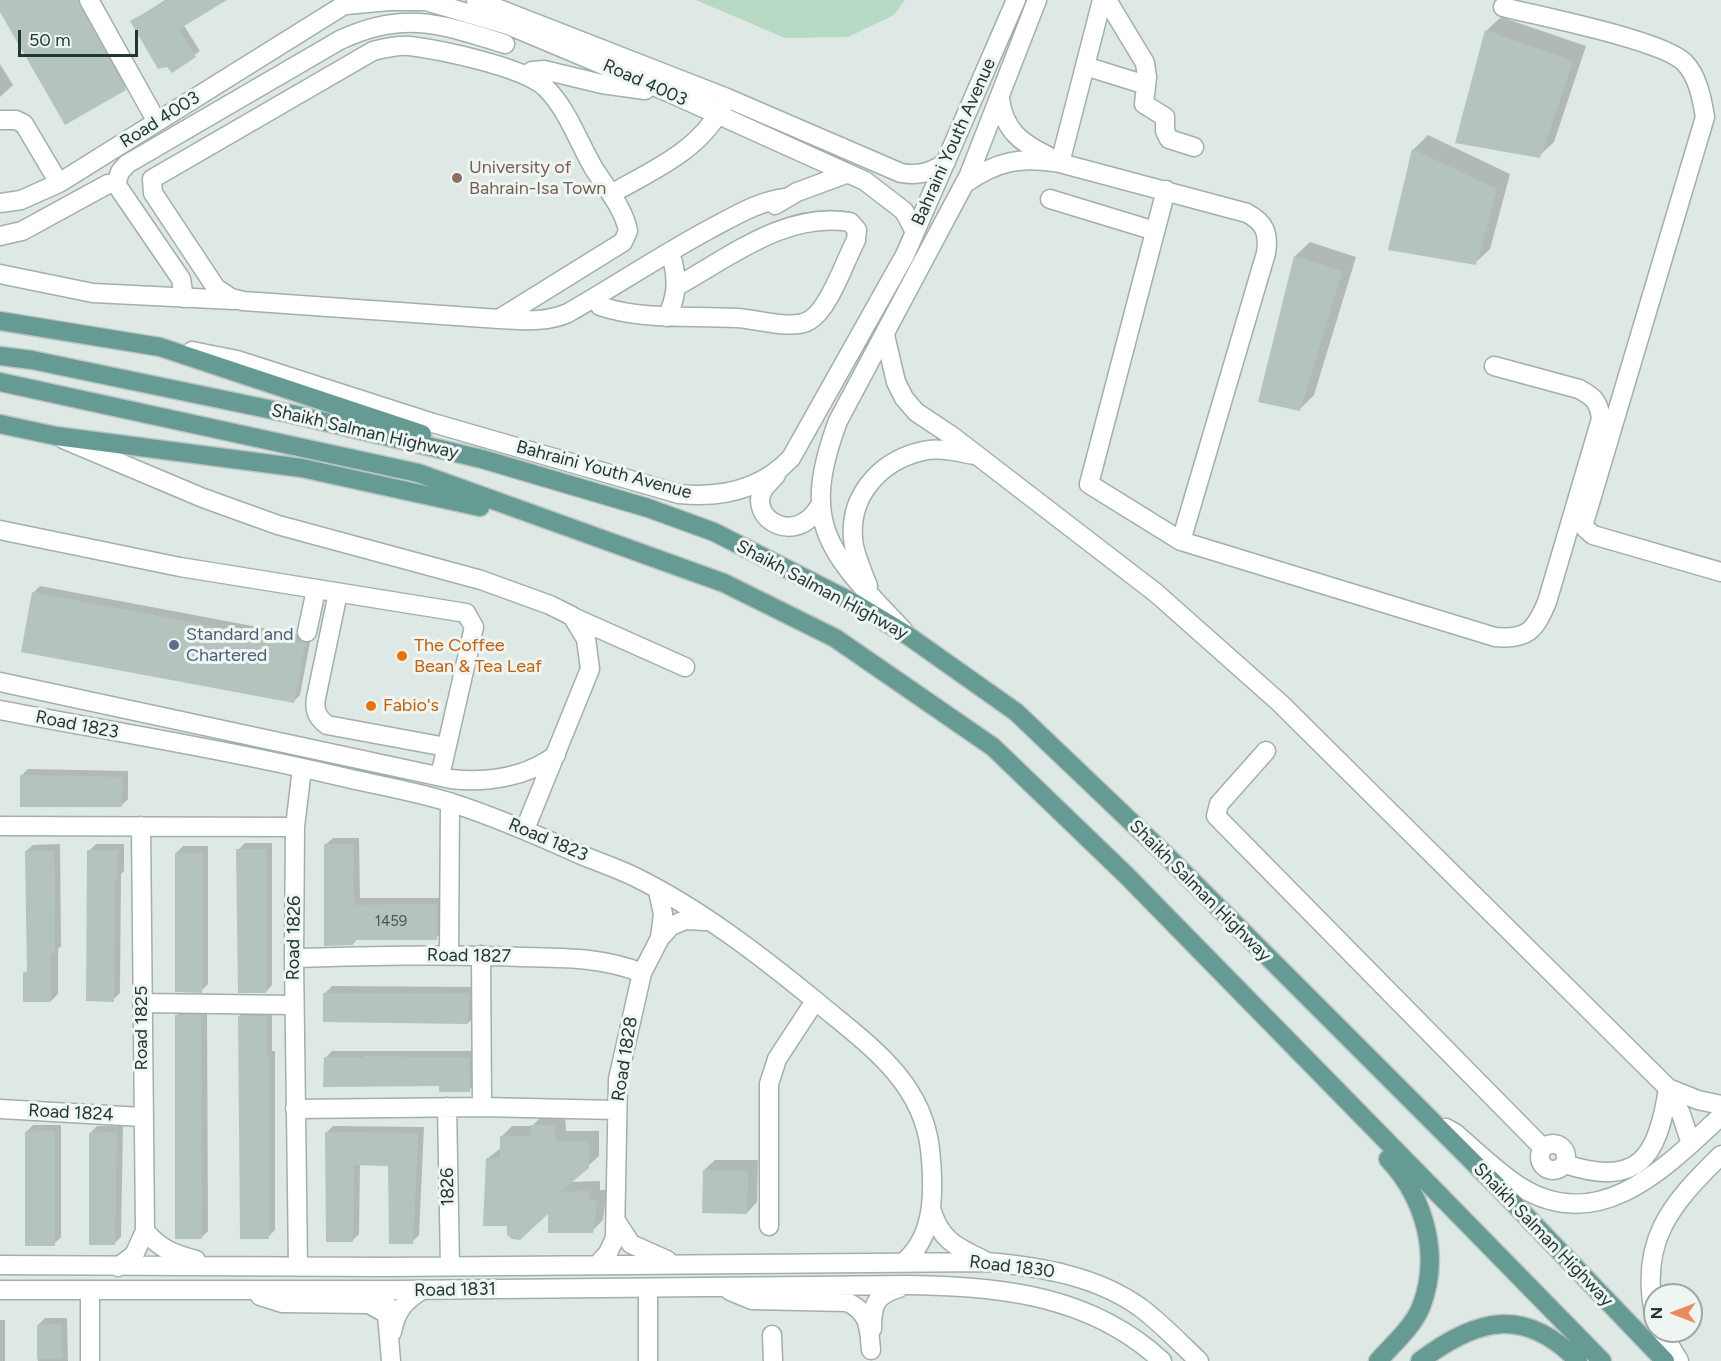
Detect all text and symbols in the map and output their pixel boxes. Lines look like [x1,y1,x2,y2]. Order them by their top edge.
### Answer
scale bar [21,18,141,56]
text: 50 m [29,29,71,51]
street label: Road 4003 [600,55,690,111]
street label: Bahraini Youth Avenue [907,55,1001,229]
street label: Road 4003 [116,87,204,153]
place label: University of Bahrain-Isa Town [469,157,606,200]
marker: University of Bahrain-Isa Town [450,171,464,185]
street label: Shaikh Salman Highway [269,400,461,464]
street label: Bahraini Youth Avenue [514,436,694,504]
street label: Shaikh Salman Highway [732,536,912,644]
place label: Standard and Chartered [186,624,294,666]
place label: The Coffee Bean & Tea Leaf [414,635,542,678]
marker: Standard and Chartered [167,638,181,652]
marker: The Coffee Bean & Tea Leaf [395,649,409,663]
place label: Fabio's [383,695,439,717]
marker: Fabio's [364,699,378,713]
street label: Road 1823 [34,706,120,744]
street label: Road 1823 [505,814,591,866]
street label: Shaikh Salman Highway [1125,816,1275,966]
street label: Road 1826 [282,896,306,980]
house number: 1459 [375,913,407,931]
street label: Road 1827 [427,944,511,968]
street label: Road 1825 [131,986,153,1070]
street label: Road 1828 [608,1015,642,1103]
street label: Road 1824 [28,1100,114,1126]
street label: Shaikh Salman Highway [1469,1159,1617,1311]
street label: 1826 [437,1167,459,1207]
street label: Road 1830 [968,1251,1056,1283]
street label: Road 1831 [414,1278,496,1302]
north arrow [1643,1283,1703,1343]
text: N [1647,1307,1666,1319]

